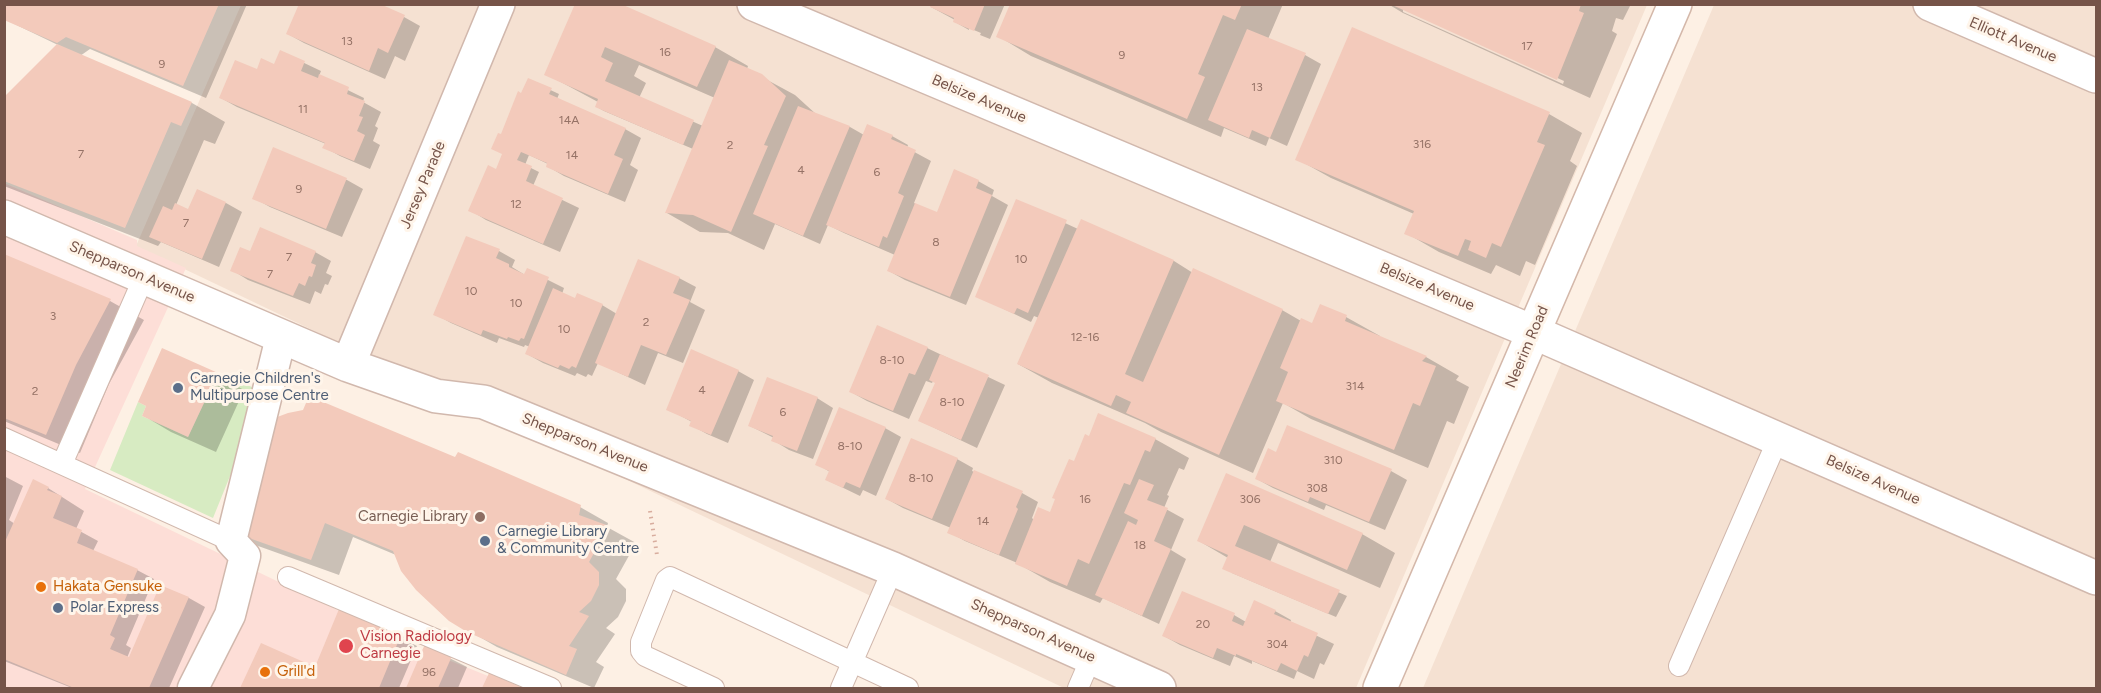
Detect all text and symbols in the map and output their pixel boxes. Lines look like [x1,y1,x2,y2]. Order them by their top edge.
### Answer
street label: Elliott Avenue [1966,13,2060,67]
house number: 13 [341,34,353,48]
house number: 17 [1521,39,1533,53]
house number: 16 [659,45,671,59]
house number: 9 [1119,48,1125,62]
house number: 9 [159,57,165,71]
street label: Belsize Avenue [929,71,1029,127]
house number: 13 [1251,80,1263,94]
house number: 11 [298,102,308,116]
house number: 14A [559,113,579,127]
house number: 316 [1413,137,1431,151]
street label: Jersey Parade [396,138,450,232]
house number: 2 [727,138,733,152]
house number: 7 [78,147,84,161]
house number: 14 [566,148,578,162]
house number: 4 [797,163,805,177]
house number: 6 [874,165,880,179]
house number: 9 [296,182,302,196]
house number: 12 [510,197,522,211]
house number: 7 [183,216,189,230]
house number: 8 [932,235,940,249]
street label: Shepparson Avenue [66,237,198,307]
house number: 7 [286,250,292,264]
house number: 10 [1015,252,1027,266]
street label: Belsize Avenue [1377,259,1477,315]
house number: 7 [267,267,273,281]
house number: 10 [465,284,477,298]
house number: 10 [510,296,522,310]
street label: Neerim Road [1502,303,1552,391]
house number: 3 [50,309,56,323]
house number: 2 [643,315,649,329]
house number: 10 [558,322,570,336]
house number: 12-16 [1071,330,1099,344]
house number: 8-10 [879,353,905,367]
place label: Carnegie Children's Multipurpose Centre [190,370,329,405]
house number: 314 [1346,379,1364,393]
marker: Carnegie Children's Multipurpose Centre [171,381,185,395]
house number: 4 [698,383,706,397]
house number: 2 [32,384,38,398]
house number: 8-10 [939,395,965,409]
house number: 6 [780,405,786,419]
street label: Shepparson Avenue [519,409,651,477]
house number: 8-10 [837,439,863,453]
street label: Belsize Avenue [1823,451,1923,509]
house number: 310 [1323,453,1343,467]
house number: 8-10 [908,471,934,485]
house number: 308 [1306,481,1328,495]
house number: 16 [1079,492,1091,506]
house number: 306 [1239,492,1261,506]
place label: Carnegie Library [358,508,468,526]
marker: Carnegie Library [473,510,487,524]
house number: 14 [977,514,989,528]
place label: Carnegie Library & Community Centre [497,523,639,558]
marker: Carnegie Library & Community Centre [478,534,492,548]
house number: 18 [1134,538,1146,552]
place label: Hakata Gensuke [53,578,162,596]
marker: Hakata Gensuke [34,580,48,594]
street label: Shepparson Avenue [968,595,1098,667]
place label: Polar Express [70,599,159,617]
marker: Polar Express [51,601,65,615]
house number: 20 [1196,617,1210,631]
place label: Vision Radiology Carnegie [360,628,472,663]
marker: Vision Radiology Carnegie [337,637,355,655]
house number: 304 [1266,637,1288,651]
place label: Grill'd [277,663,315,681]
marker: Grill'd [258,665,272,679]
house number: 96 [422,665,436,679]

